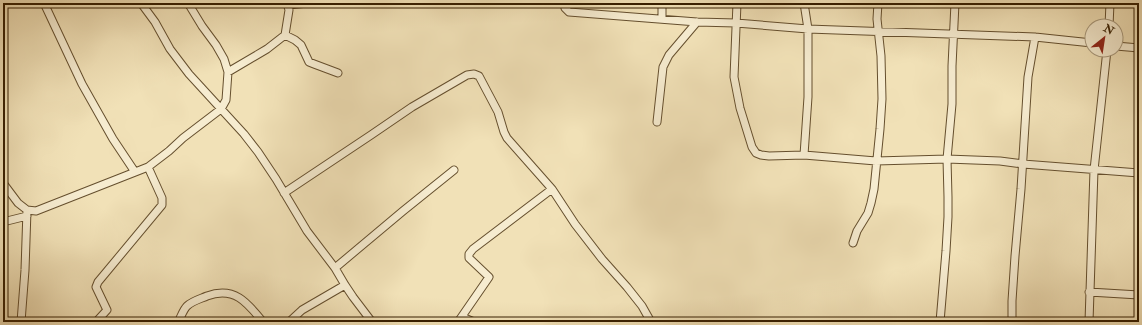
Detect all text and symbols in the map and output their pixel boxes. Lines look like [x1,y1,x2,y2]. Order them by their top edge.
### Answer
north arrow [1084,18,1124,58]
text: N [1100,21,1117,38]

